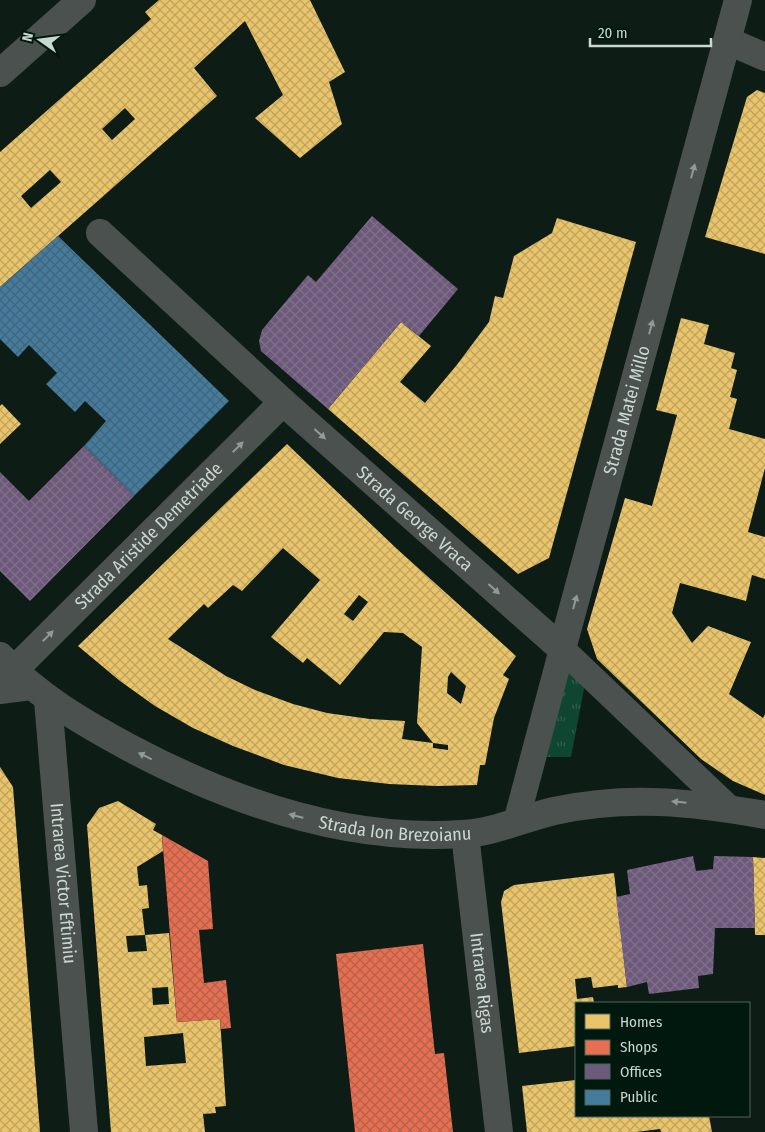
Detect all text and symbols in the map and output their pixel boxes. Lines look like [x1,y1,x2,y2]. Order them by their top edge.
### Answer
north arrow [15,15,65,65]
scale bar [590,15,711,47]
text: 20 m [598,24,628,42]
text: N [19,31,37,43]
one-way arrow [690,163,698,178]
one-way arrow [647,320,655,335]
street label: Strada Matei Millo [599,343,655,478]
one-way arrow [313,428,325,440]
one-way arrow [232,441,244,453]
street label: Strada Aristide Demetriade [70,458,227,614]
street label: Strada George Vraca [352,461,478,576]
one-way arrow [487,583,499,595]
one-way arrow [571,594,579,609]
one-way arrow [42,630,54,642]
one-way arrow [138,752,153,760]
one-way arrow [671,798,687,806]
street label: Intrarea Victor Eftimiu [46,802,81,965]
street label: Strada Ion Brezoianu [317,811,472,846]
one-way arrow [289,812,304,820]
street label: Intrarea Rigas [465,932,499,1035]
legend [575,1002,750,1117]
text: Homes [620,1013,662,1031]
text: Shops [620,1038,658,1056]
text: Offices [620,1063,662,1081]
text: Public [620,1088,658,1106]

